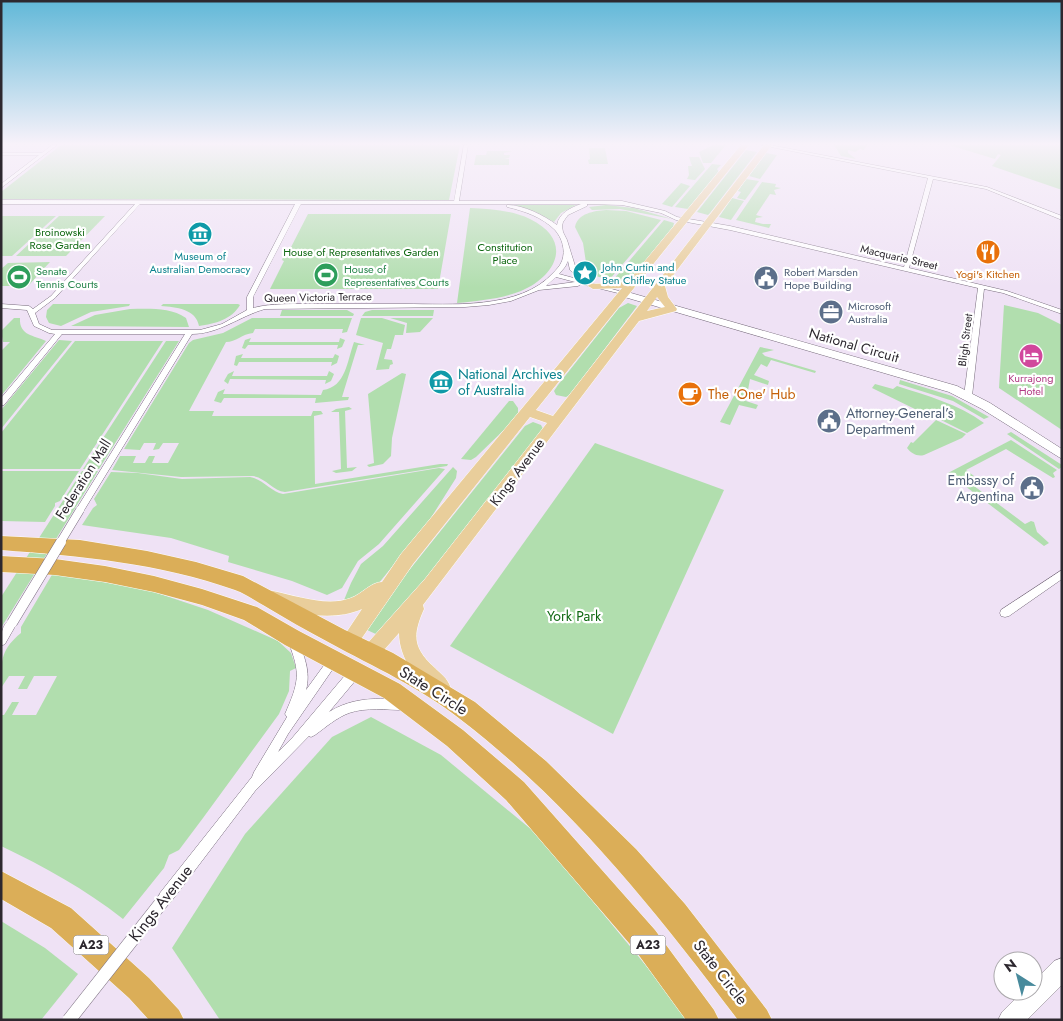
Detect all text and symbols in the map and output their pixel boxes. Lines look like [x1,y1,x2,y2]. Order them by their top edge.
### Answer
museum icon: Museum of Australian Democracy [187,221,213,247]
park label: Broinowski Rose Garden [30,224,90,253]
park label: Constitution Place [478,239,532,268]
restaurant icon: Yogi's Kitchen [975,239,1001,265]
street label: Macquarie Street [859,240,939,274]
park label: House of Representatives Garden [283,244,439,260]
place label: Museum of Australian Democracy [150,248,251,277]
place label: John Curtin and Ben Chifley Statue [600,259,687,288]
place icon: John Curtin and Ben Chifley Statue [572,260,598,286]
place label: House of Representatives Courts [344,261,449,290]
sports icon: House of Representatives Courts [313,262,339,288]
place label: Senate Tennis Courts [36,263,99,292]
sports icon: Senate Tennis Courts [6,264,32,290]
place label: Robert Marsden Hope Building [784,264,858,293]
public building icon: Robert Marsden Hope Building [753,265,779,291]
place label: Yogi's Kitchen [956,266,1020,282]
street label: Queen Victoria Terrace [264,288,372,306]
place label: Microsoft Australia [848,298,891,327]
office icon: Microsoft Australia [818,299,844,325]
street label: Bligh Street [954,312,976,367]
street label: National Circuit [807,323,902,368]
hotel icon: Kurrajong Hotel [1018,343,1044,369]
place label: National Archives of Australia [458,364,562,400]
museum icon: National Archives of Australia [428,369,454,395]
place label: Kurrajong Hotel [1008,370,1054,399]
cafe icon: The 'One' Hub [677,381,703,407]
place label: The 'One' Hub [708,384,796,404]
place label: Attorney-General’s Department [846,403,954,439]
public building icon: Attorney-General’s Department [816,408,842,434]
street label: Kings Avenue [485,434,549,510]
street label: Federation Mall [50,435,116,523]
place label: Embassy of Argentina [947,470,1015,506]
public building icon: Embassy of Argentina [1019,475,1045,501]
park label: York Park [547,606,602,626]
street label: State Circle [395,660,473,721]
street label: Kings Avenue [123,860,198,947]
street label: State Circle [688,935,753,1010]
road number: A23 [74,936,108,954]
road number: A23 [630,936,666,954]
north arrow [993,951,1043,1001]
text: N [1000,954,1021,977]

